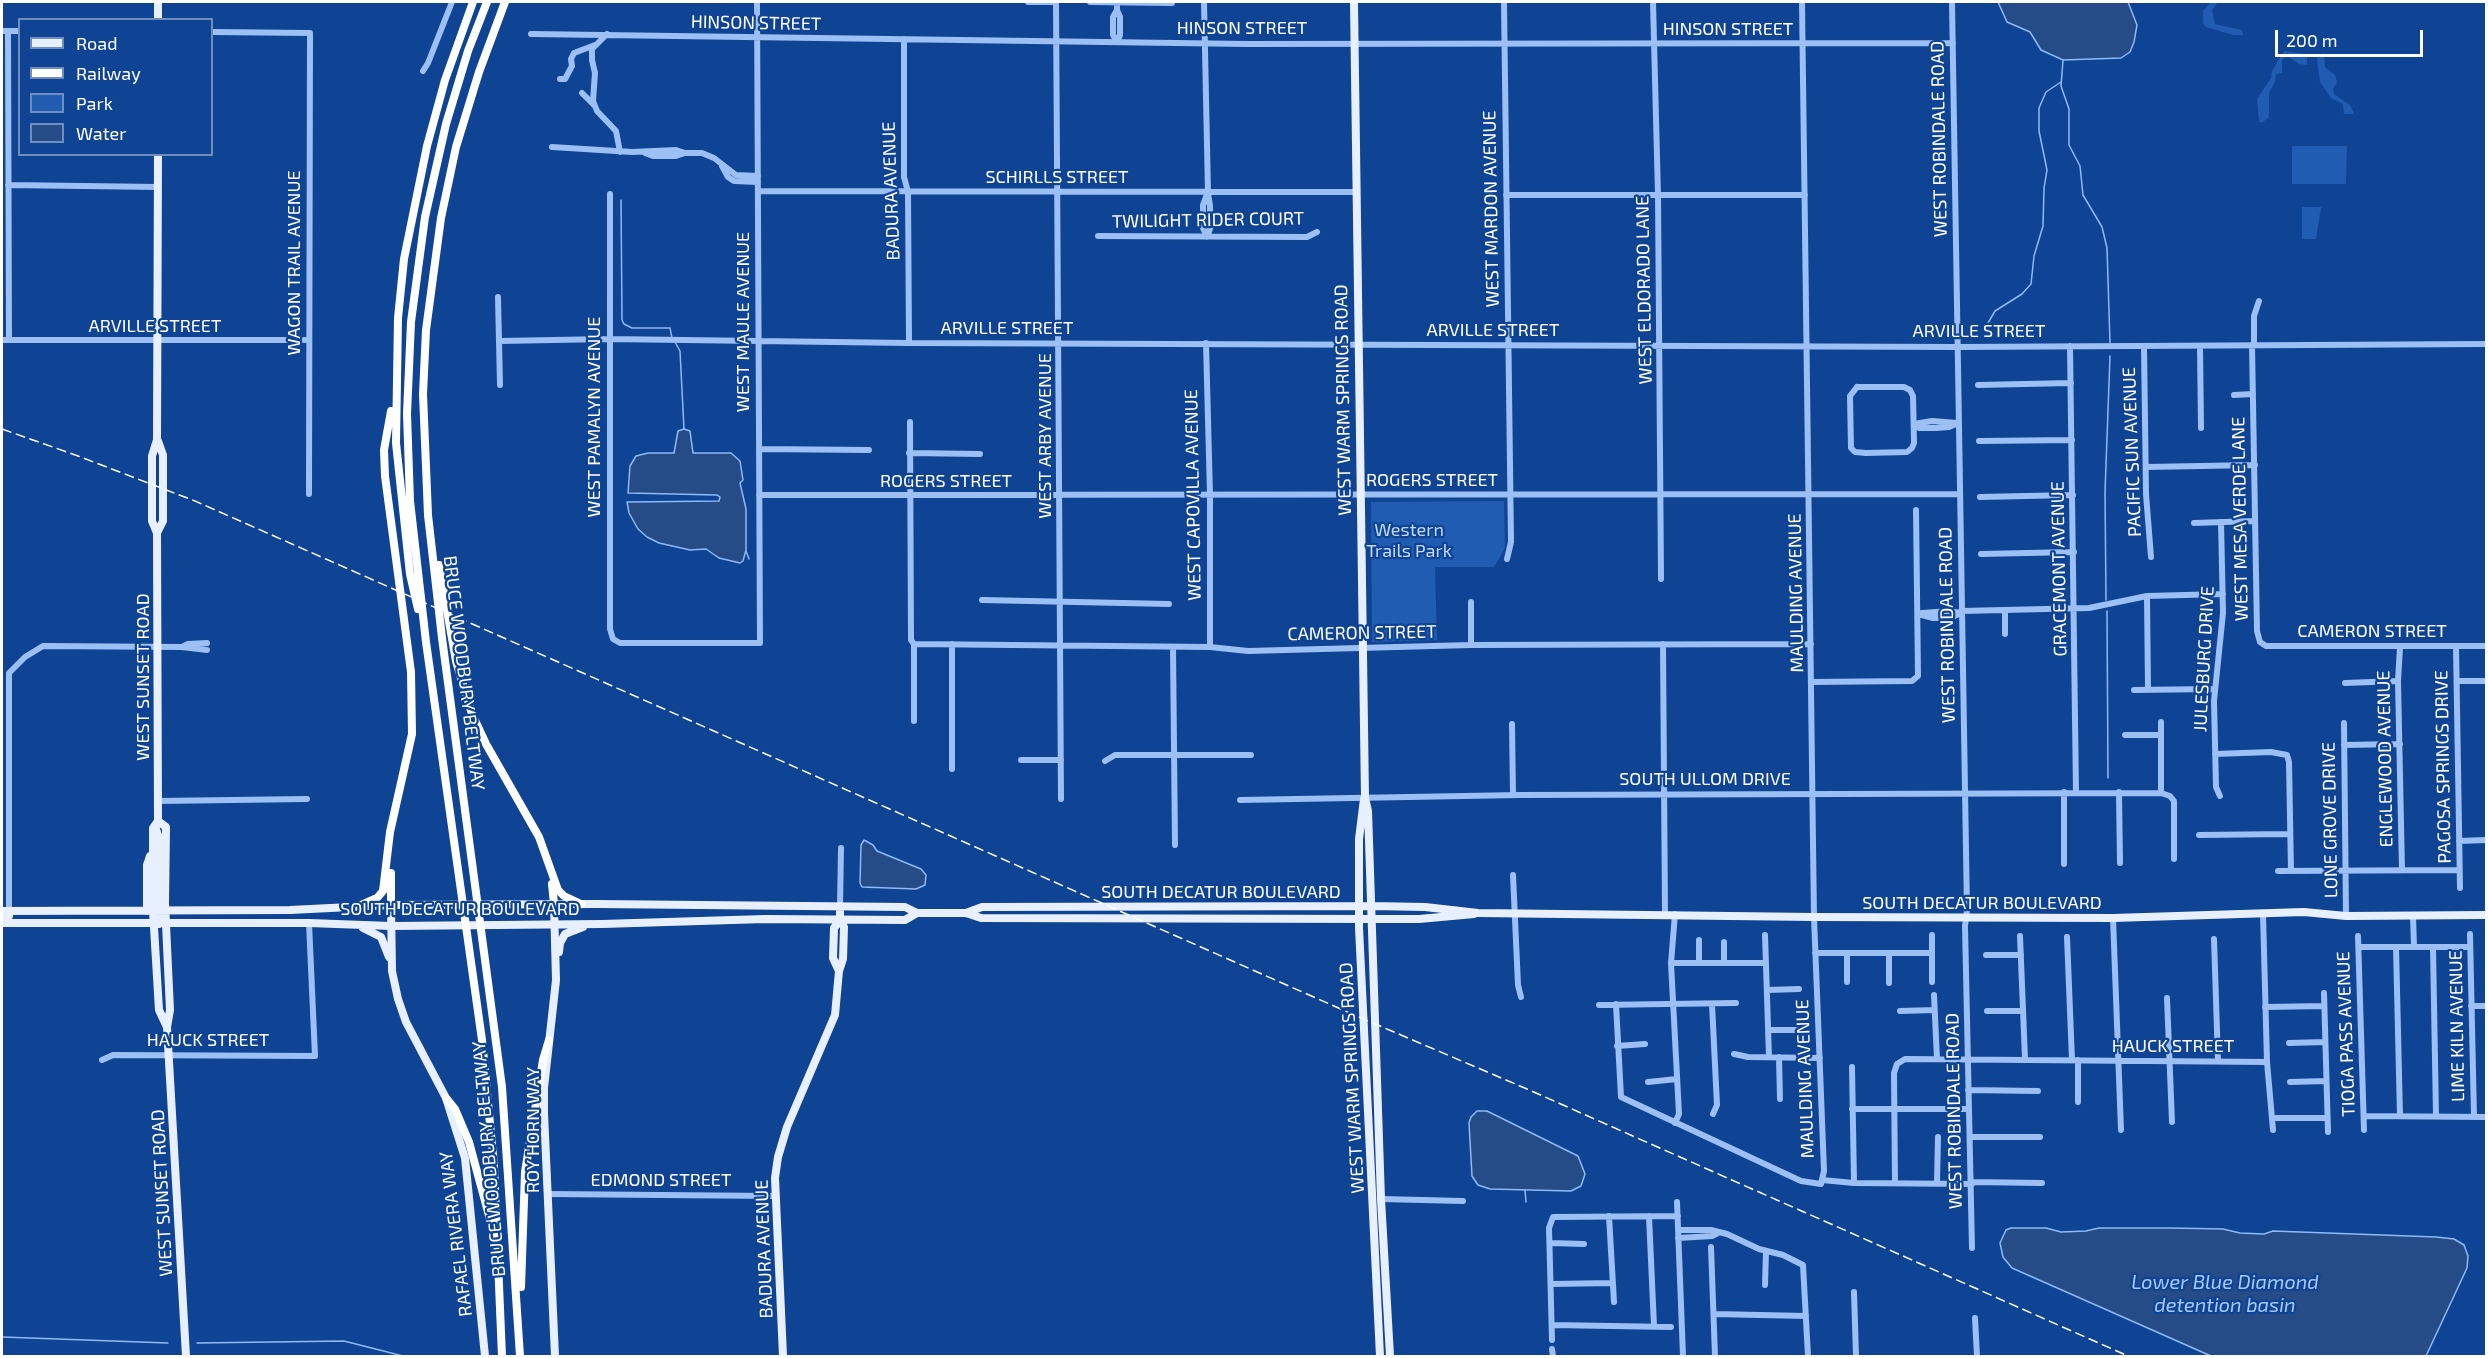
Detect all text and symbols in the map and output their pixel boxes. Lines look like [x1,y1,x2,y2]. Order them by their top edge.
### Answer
street label: HINSON STREET [691,11,821,35]
street label: HINSON STREET [1177,17,1307,39]
legend [18,18,213,156]
street label: HINSON STREET [1663,18,1793,40]
scale bar [2278,18,2426,56]
text: 200 m [2286,29,2338,51]
text: Road [76,32,117,54]
street label: WEST ROBINDALE ROAD [1926,41,1952,237]
text: Railway [76,62,141,84]
text: Park [76,92,113,114]
street label: WEST MARDON AVENUE [1478,110,1504,308]
street label: BADURA AVENUE [878,121,904,261]
text: Water [76,122,126,144]
street label: SCHIRLLS STREET [985,166,1129,188]
street label: WAGON TRAIL AVENUE [283,171,305,355]
street label: WEST ELDORADO LANE [1632,196,1656,384]
street label: TWILIGHT RIDER COURT [1112,208,1304,232]
street label: WEST MAULE AVENUE [732,232,754,412]
street label: WEST WARM SPRINGS ROAD [1330,284,1356,516]
street label: ARVILLE STREET [89,315,221,337]
street label: WEST PAMALYN AVENUE [583,317,605,517]
street label: ARVILLE STREET [941,317,1073,339]
street label: ARVILLE STREET [1427,319,1559,341]
street label: ARVILLE STREET [1913,320,2045,342]
street label: WEST ARBY AVENUE [1034,353,1056,519]
street label: PACIFIC SUN AVENUE [2118,367,2146,537]
street label: WEST CAPOVILLA AVENUE [1180,389,1206,601]
street label: WEST MESA VERDE LANE [2227,417,2253,621]
street label: ROGERS STREET [1366,469,1498,491]
street label: ROGERS STREET [880,470,1012,492]
street label: GRACEMONT AVENUE [2047,481,2071,657]
street label: MAULDING AVENUE [1784,513,1808,673]
park label: Western Trails Park [1366,519,1452,562]
street label: WEST ROBINDALE ROAD [1934,527,1960,723]
street label: BRUCE WOODBURY BELTWAY [439,554,489,792]
street label: JULESBURG DRIVE [2189,586,2219,732]
street label: WEST SUNSET ROAD [132,593,154,761]
street label: CAMERON STREET [2297,620,2447,642]
street label: CAMERON STREET [1287,621,1437,645]
street label: ENGLEWOOD AVENUE [2373,670,2397,848]
street label: PAGOSA SPRINGS DRIVE [2431,670,2455,864]
street label: LONE GROVE DRIVE [2318,742,2342,898]
street label: SOUTH ULLOM DRIVE [1619,768,1791,790]
street label: SOUTH DECATUR BOULEVARD [1101,881,1341,903]
street label: SOUTH DECATUR BOULEVARD [1862,892,2102,914]
street label: SOUTH DECATUR BOULEVARD [340,898,580,920]
street label: LIME KILN AVENUE [2445,950,2469,1102]
street label: TIOGA PASS AVENUE [2332,951,2360,1117]
street label: WEST WARM SPRINGS ROAD [1335,962,1369,1194]
street label: MAULDING AVENUE [1791,999,1819,1159]
street label: WEST ROBINDALE ROAD [1941,1013,1967,1209]
street label: HAUCK STREET [147,1029,269,1051]
street label: HAUCK STREET [2112,1035,2234,1057]
street label: BRUCE WOODBURY BELTWAY [468,1040,510,1278]
street label: ROY HORN WAY [522,1067,544,1193]
street label: WEST SUNSET ROAD [147,1109,177,1277]
street label: RAFAEL RIVERA WAY [435,1150,477,1318]
street label: EDMOND STREET [591,1169,731,1191]
street label: BADURA AVENUE [751,1179,777,1319]
water label: Lower Blue Diamond detention basin [2131,1270,2319,1317]

